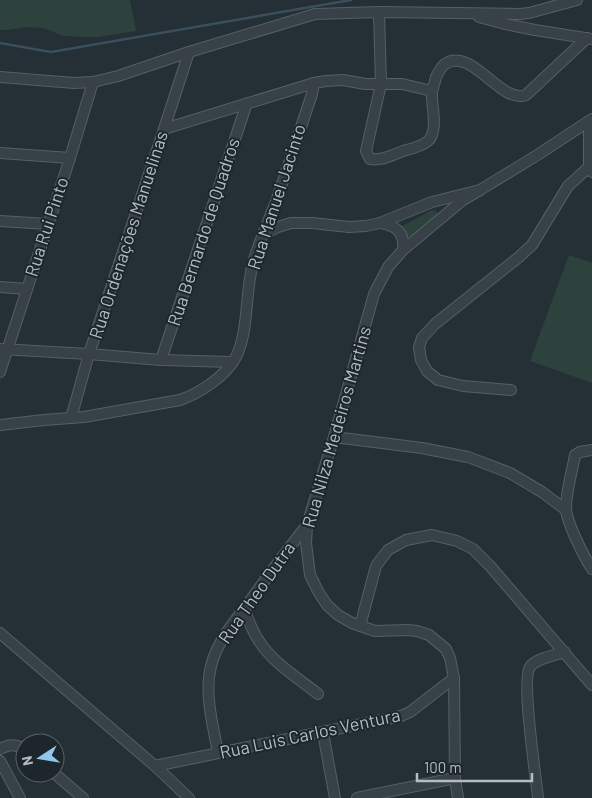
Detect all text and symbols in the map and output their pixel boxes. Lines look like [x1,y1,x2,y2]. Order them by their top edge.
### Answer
street label: Rua Manuel Jacinto [242,121,310,272]
street label: Rua Ordenações Manuelinas [84,128,172,341]
street label: Rua Bernardo de Quadros [162,135,244,329]
street label: Rua Rui Pinto [20,174,72,279]
street label: Rua Nilza Medeiros Martins [297,323,375,530]
street label: Rua Theo Dutra [213,537,299,648]
street label: Rua Luis Carlos Ventura [218,703,402,763]
north arrow [15,733,65,783]
scale bar [417,750,532,782]
text: N [18,754,36,767]
text: 100 m [424,758,462,776]

